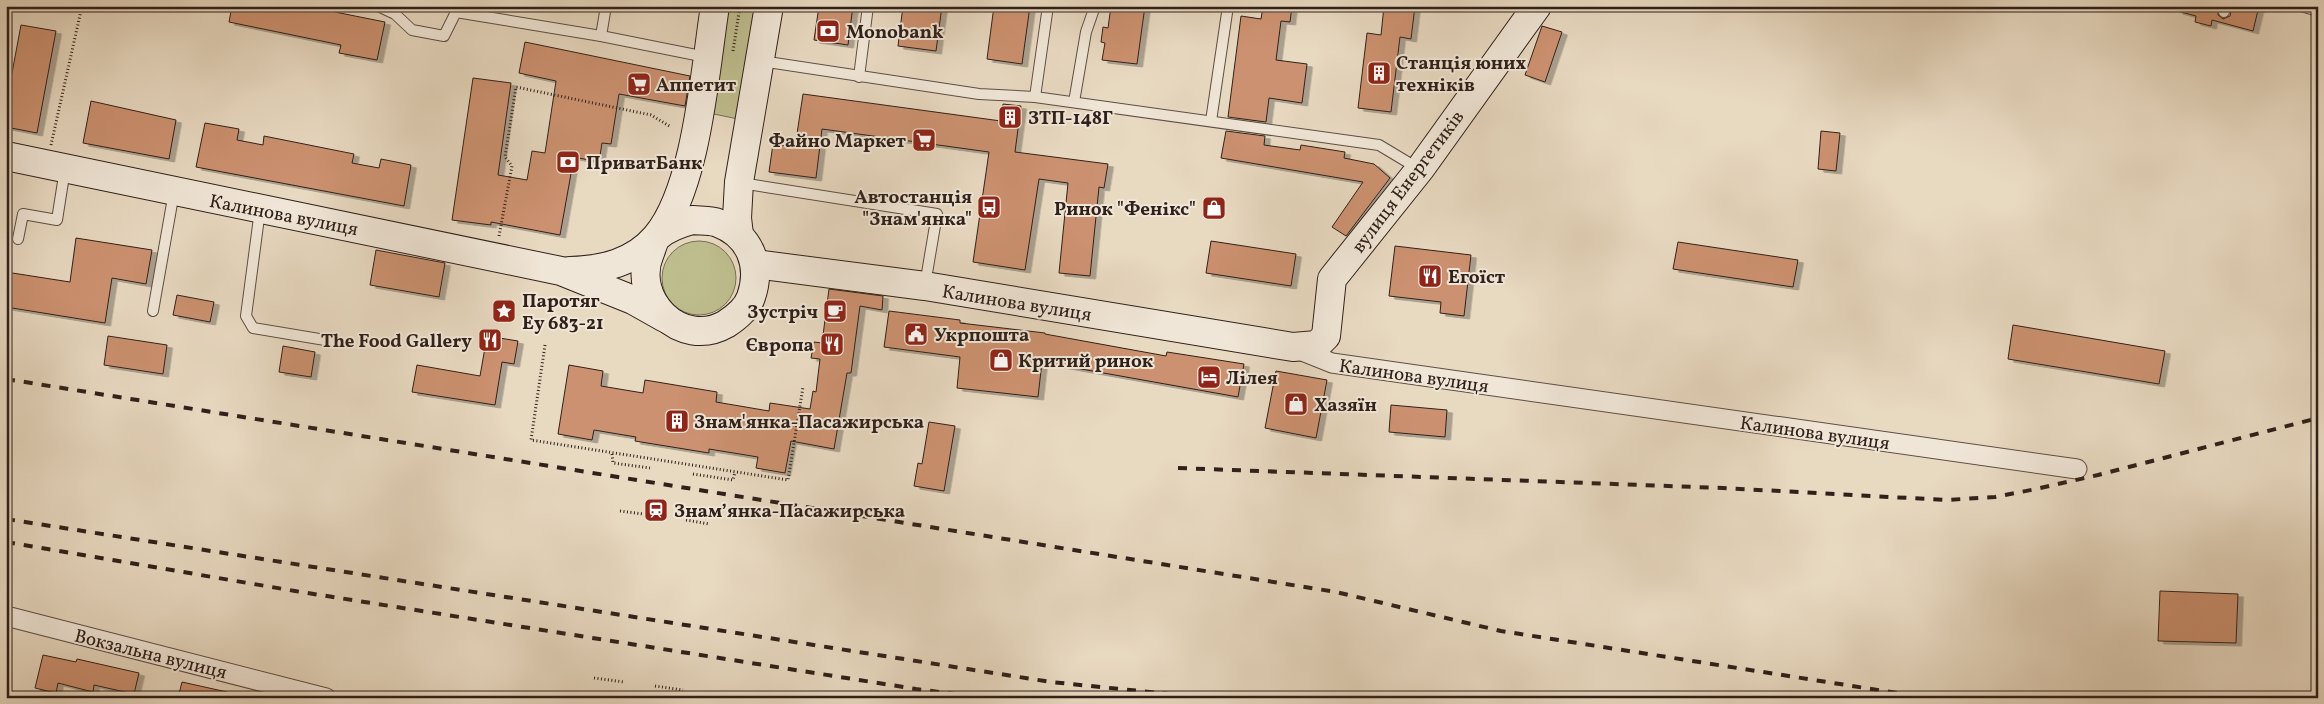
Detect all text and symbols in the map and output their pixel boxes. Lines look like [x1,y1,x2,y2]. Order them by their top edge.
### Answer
bank icon: Monobank [815,18,841,44]
place label: Monobank [846,20,944,46]
place label: Станція юних техніків [1396,51,1526,99]
building icon: Станція юних техніків [1366,60,1392,86]
supermarket icon: Аппетит [626,71,652,97]
place label: Аппетит [656,73,737,99]
building icon: ЗТП-148Г [997,104,1023,130]
place label: ЗТП-148Г [1028,106,1113,132]
street label: вулиця Енергетиків [1346,106,1471,259]
supermarket icon: Файно Маркет [911,127,937,153]
place label: Файно Маркет [769,129,907,155]
bank icon: ПриватБанк [555,149,581,175]
place label: ПриватБанк [586,151,703,177]
place label: Автостанція "Знам'янка" [854,185,972,233]
street label: Калинова вулиця [207,189,360,243]
bus stop icon: Автостанція "Знам'янка" [976,194,1002,220]
shop icon: Ринок "Фенікс" [1201,195,1227,221]
place label: Ринок "Фенікс" [1054,197,1196,223]
restaurant icon: Егоїст [1417,263,1443,289]
place label: Егоїст [1448,265,1506,291]
street label: Калинова вулиця [940,279,1093,329]
place label: Паротяг Еу 683-21 [522,289,604,337]
place icon: Паротяг Еу 683-21 [491,298,517,324]
cafe icon: Зустріч [822,298,848,324]
place label: Зустріч [747,300,818,326]
public building icon: Укрпошта [903,321,929,347]
place label: Укрпошта [934,323,1029,349]
restaurant icon: The Food Gallery [477,327,503,353]
place label: The Food Gallery [321,329,472,355]
restaurant icon: Європа [819,331,845,357]
place label: Європа [746,333,814,359]
shop icon: Критий ринок [988,347,1014,373]
place label: Критий ринок [1018,349,1154,375]
street label: Калинова вулиця [1337,354,1490,400]
hotel icon: Лілея [1196,364,1222,390]
place label: Лілея [1226,366,1278,392]
shop icon: Хазяїн [1283,391,1309,417]
place label: Хазяїн [1314,393,1377,419]
building icon: Знам'янка-Пасажирська [664,408,690,434]
place label: Знам'янка-Пасажирська [694,410,924,436]
street label: Калинова вулиця [1738,411,1891,457]
station icon: Знам’янка-Пасажирська [643,497,669,523]
place label: Знам’янка-Пасажирська [674,499,905,525]
street label: Вокзальна вулиця [71,623,230,686]

